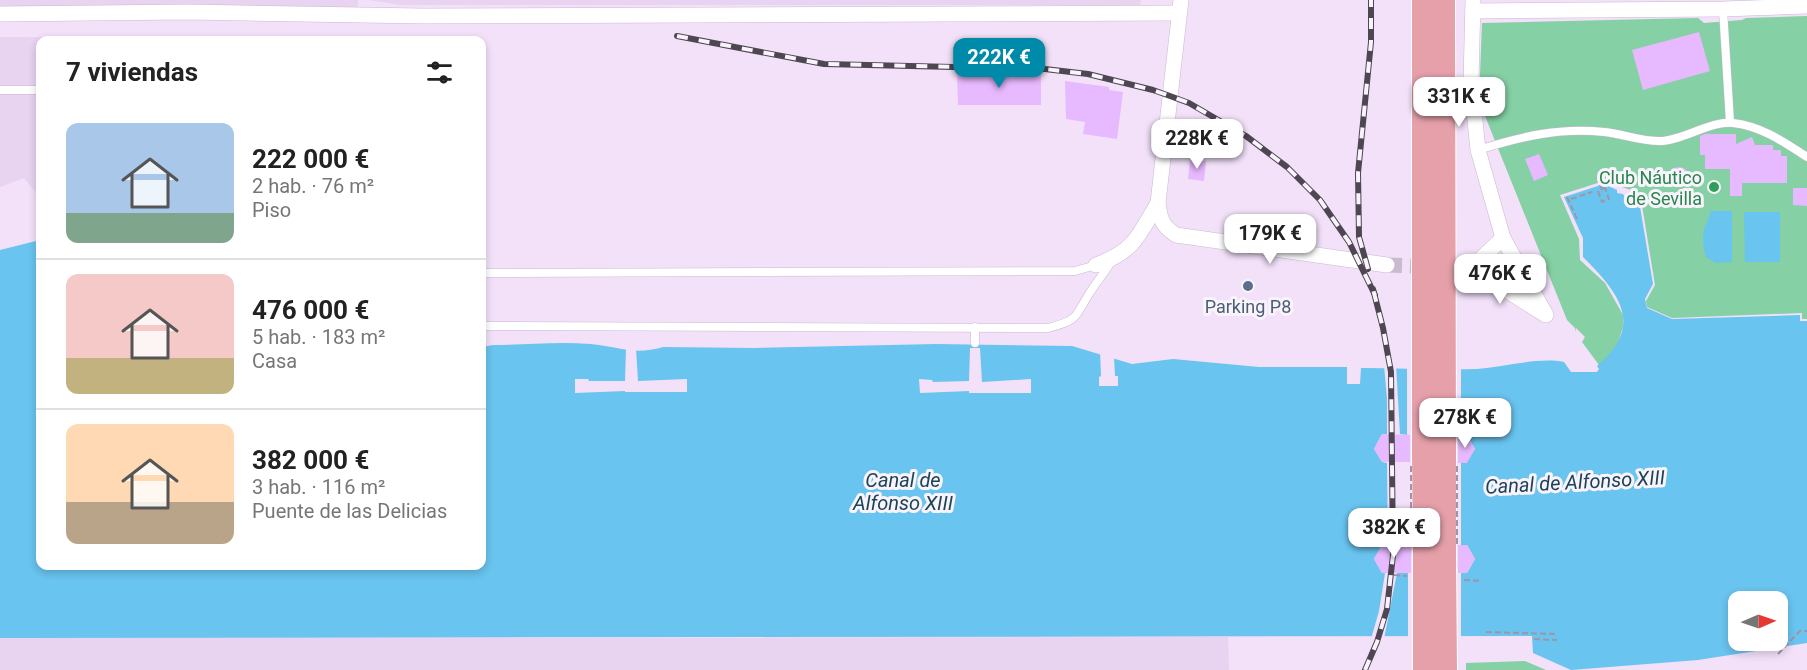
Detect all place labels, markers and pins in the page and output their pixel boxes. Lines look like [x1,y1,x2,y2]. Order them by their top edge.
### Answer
pin: 222K € [950,38,1048,89]
pin: 331K € [1410,77,1508,128]
pin: 228K € [1148,119,1246,170]
place label: Club Náutico de Sevilla [1599,167,1702,209]
marker: Club Náutico de Sevilla [1707,180,1721,194]
pin: 179K € [1221,214,1319,265]
pin: 476K € [1451,254,1549,305]
marker: Parking P8 [1241,279,1255,293]
place label: Parking P8 [1205,296,1291,317]
pin: 278K € [1416,398,1514,449]
pin: 382K € [1345,508,1443,559]

